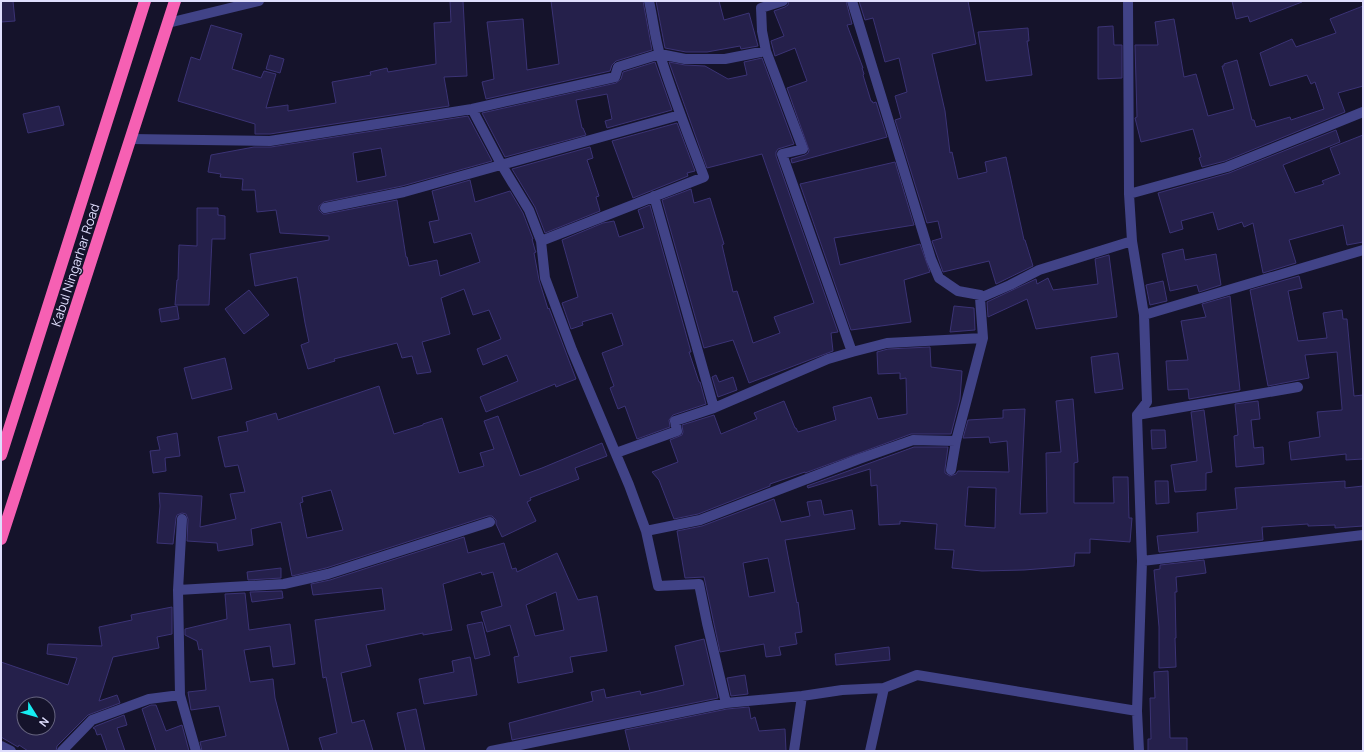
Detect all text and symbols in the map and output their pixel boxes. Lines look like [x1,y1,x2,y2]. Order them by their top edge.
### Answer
street label: Kabul Ningarhar Road [47,201,103,329]
north arrow [16,696,56,736]
text: N [36,715,53,730]

